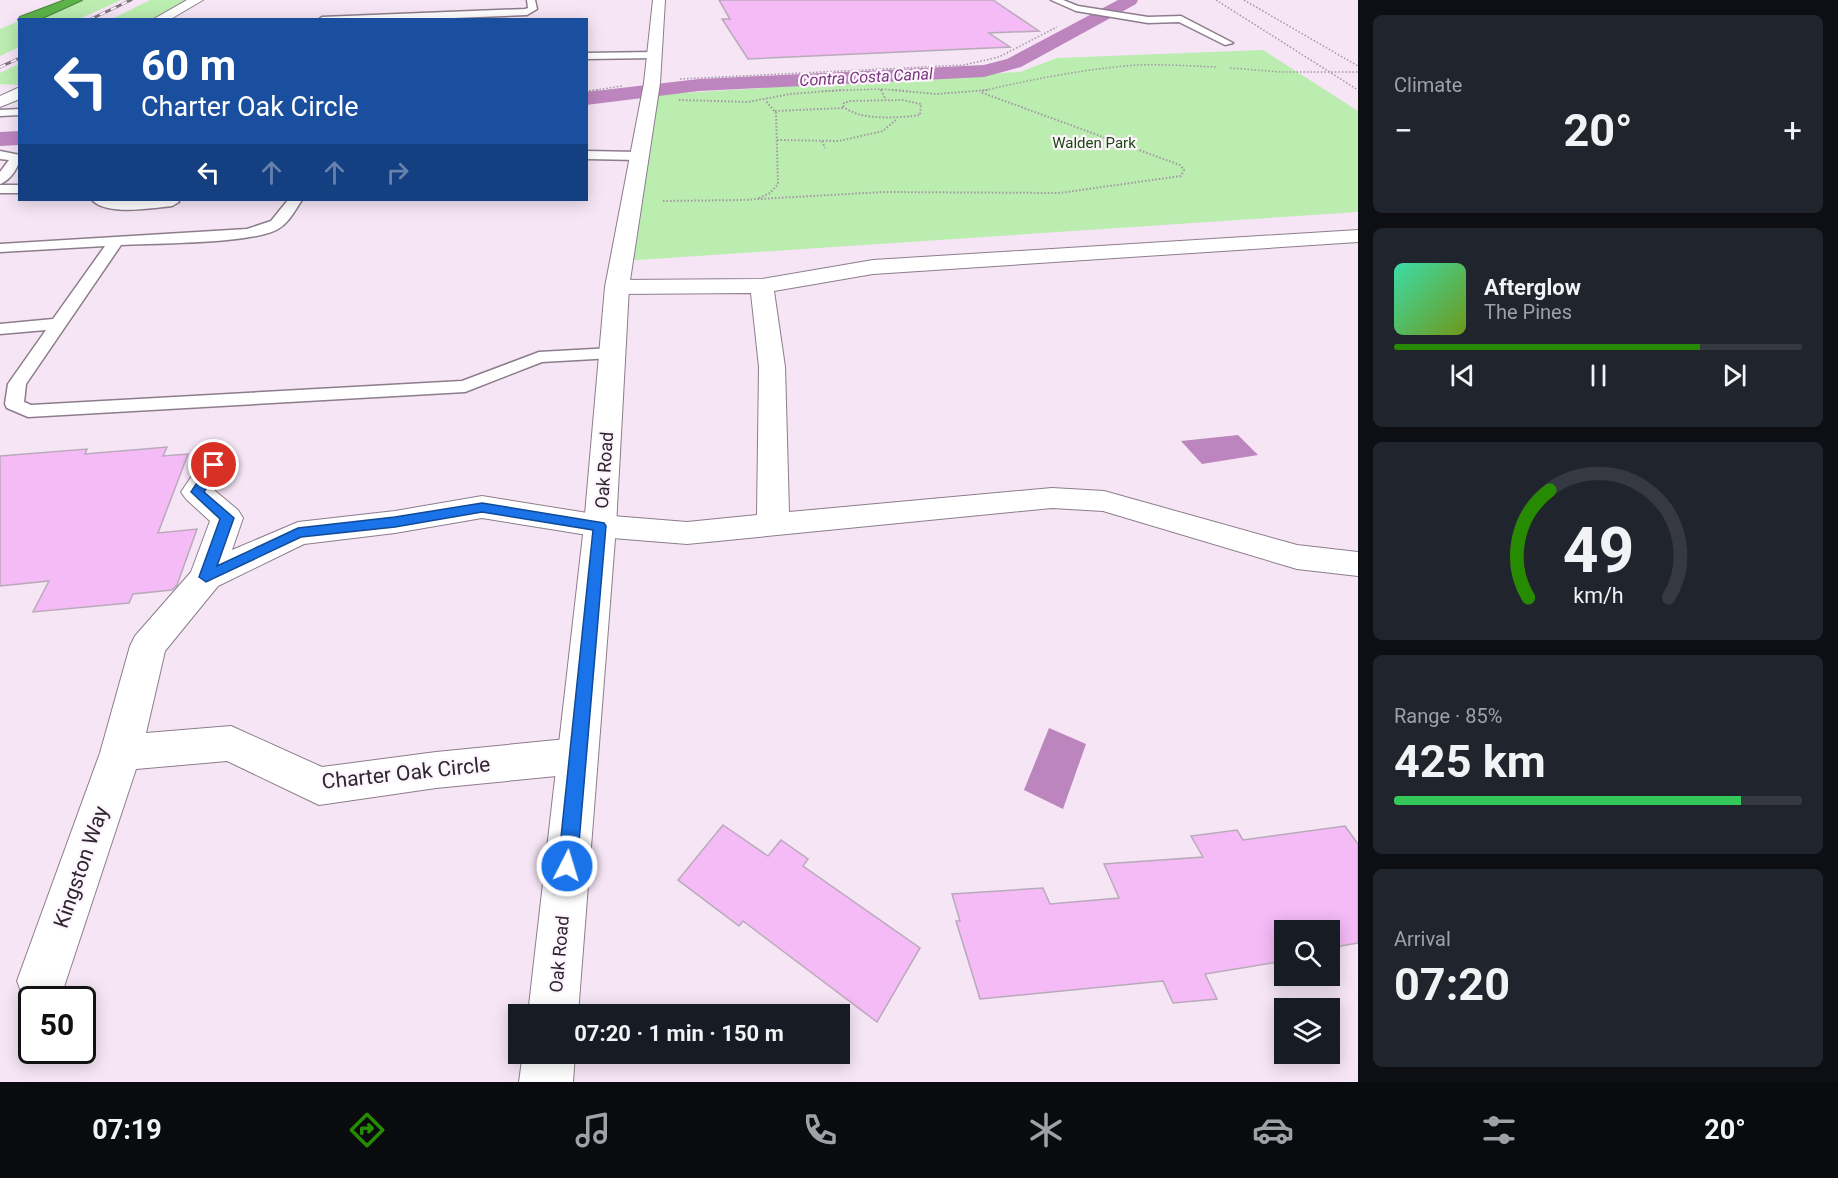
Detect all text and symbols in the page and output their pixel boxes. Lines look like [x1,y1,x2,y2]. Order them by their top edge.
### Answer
text: 60 m [141,41,236,90]
icon: left [42,42,120,120]
water label: Contra Costa Canal [799,64,933,90]
text: Climate [1394,73,1462,97]
text: Charter Oak Circle [141,91,359,123]
text: 20° [1563,104,1633,157]
text: − [1394,111,1413,150]
text: + [1783,111,1802,150]
park label: Walden Park [1052,134,1136,152]
icon: left [192,156,225,189]
icon: ahead [255,156,288,189]
icon: ahead [318,156,351,189]
icon: right [381,156,414,189]
text: Afterglow [1484,275,1581,300]
text: The Pines [1484,300,1572,324]
icon: previous [1446,359,1479,392]
icon: pause [1582,359,1615,392]
icon: next [1718,359,1751,392]
street label: Oak Road [591,431,617,509]
pin [188,439,239,490]
icon: arrive [197,448,230,481]
text: 49 [1562,514,1634,587]
text: km/h [1573,583,1623,608]
text: Range · 85% [1394,704,1502,728]
text: 425 km [1394,735,1546,788]
street label: Charter Oak Circle [321,752,491,794]
street label: Kingston Way [49,803,113,931]
position arrow [535,834,599,898]
street label: Oak Road [545,915,573,993]
map controls [1274,920,1340,1064]
button: search [1274,920,1340,986]
text: Arrival [1394,927,1451,951]
text: 07:20 [1394,958,1510,1011]
speed limit sign: 50 [18,986,96,1064]
button: layers [1274,998,1340,1064]
text: 07:20 · 1 min · 150 m [574,1021,784,1046]
icon: directions [346,1109,388,1151]
icon: music [572,1109,614,1151]
icon: phone [799,1109,841,1151]
icon: climate [1025,1109,1067,1151]
icon: car [1252,1109,1294,1151]
icon: filters [1478,1109,1520,1151]
text: 07:19 [92,1114,162,1146]
text: 20° [1704,1114,1746,1146]

